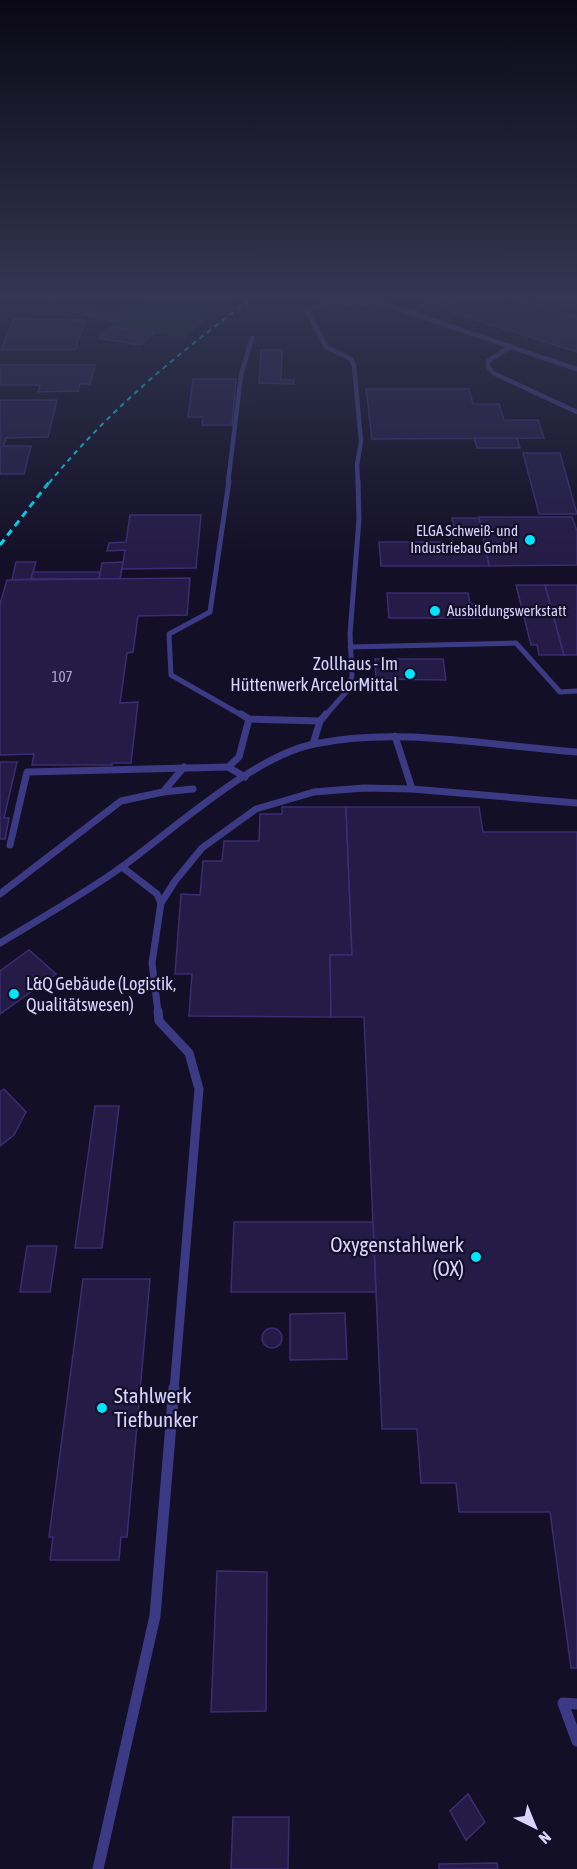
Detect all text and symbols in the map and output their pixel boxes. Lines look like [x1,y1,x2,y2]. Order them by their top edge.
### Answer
place label: ELGA Schweiß- und Industriebau GmbH [410,522,518,556]
marker: ELGA Schweiß- und Industriebau GmbH [523,533,537,547]
place label: Ausbildungswerkstatt [447,602,567,619]
marker: Ausbildungswerkstatt [428,604,442,618]
place label: Zollhaus - Im Hüttenwerk ArcelorMittal [230,653,398,695]
marker: Zollhaus - Im Hüttenwerk ArcelorMittal [403,667,417,681]
house number: 107 [51,668,73,685]
place label: L&Q Gebäude (Logistik, Qualitätswesen) [26,973,176,1015]
marker: L&Q Gebäude (Logistik, Qualitätswesen) [7,987,21,1001]
place label: Oxygenstahlwerk (OX) [330,1232,464,1280]
marker: Oxygenstahlwerk (OX) [469,1250,483,1264]
place label: Stahlwerk Tiefbunker [114,1383,199,1431]
marker: Stahlwerk Tiefbunker [95,1401,109,1415]
north arrow [505,1797,565,1857]
text: N [536,1828,555,1848]

